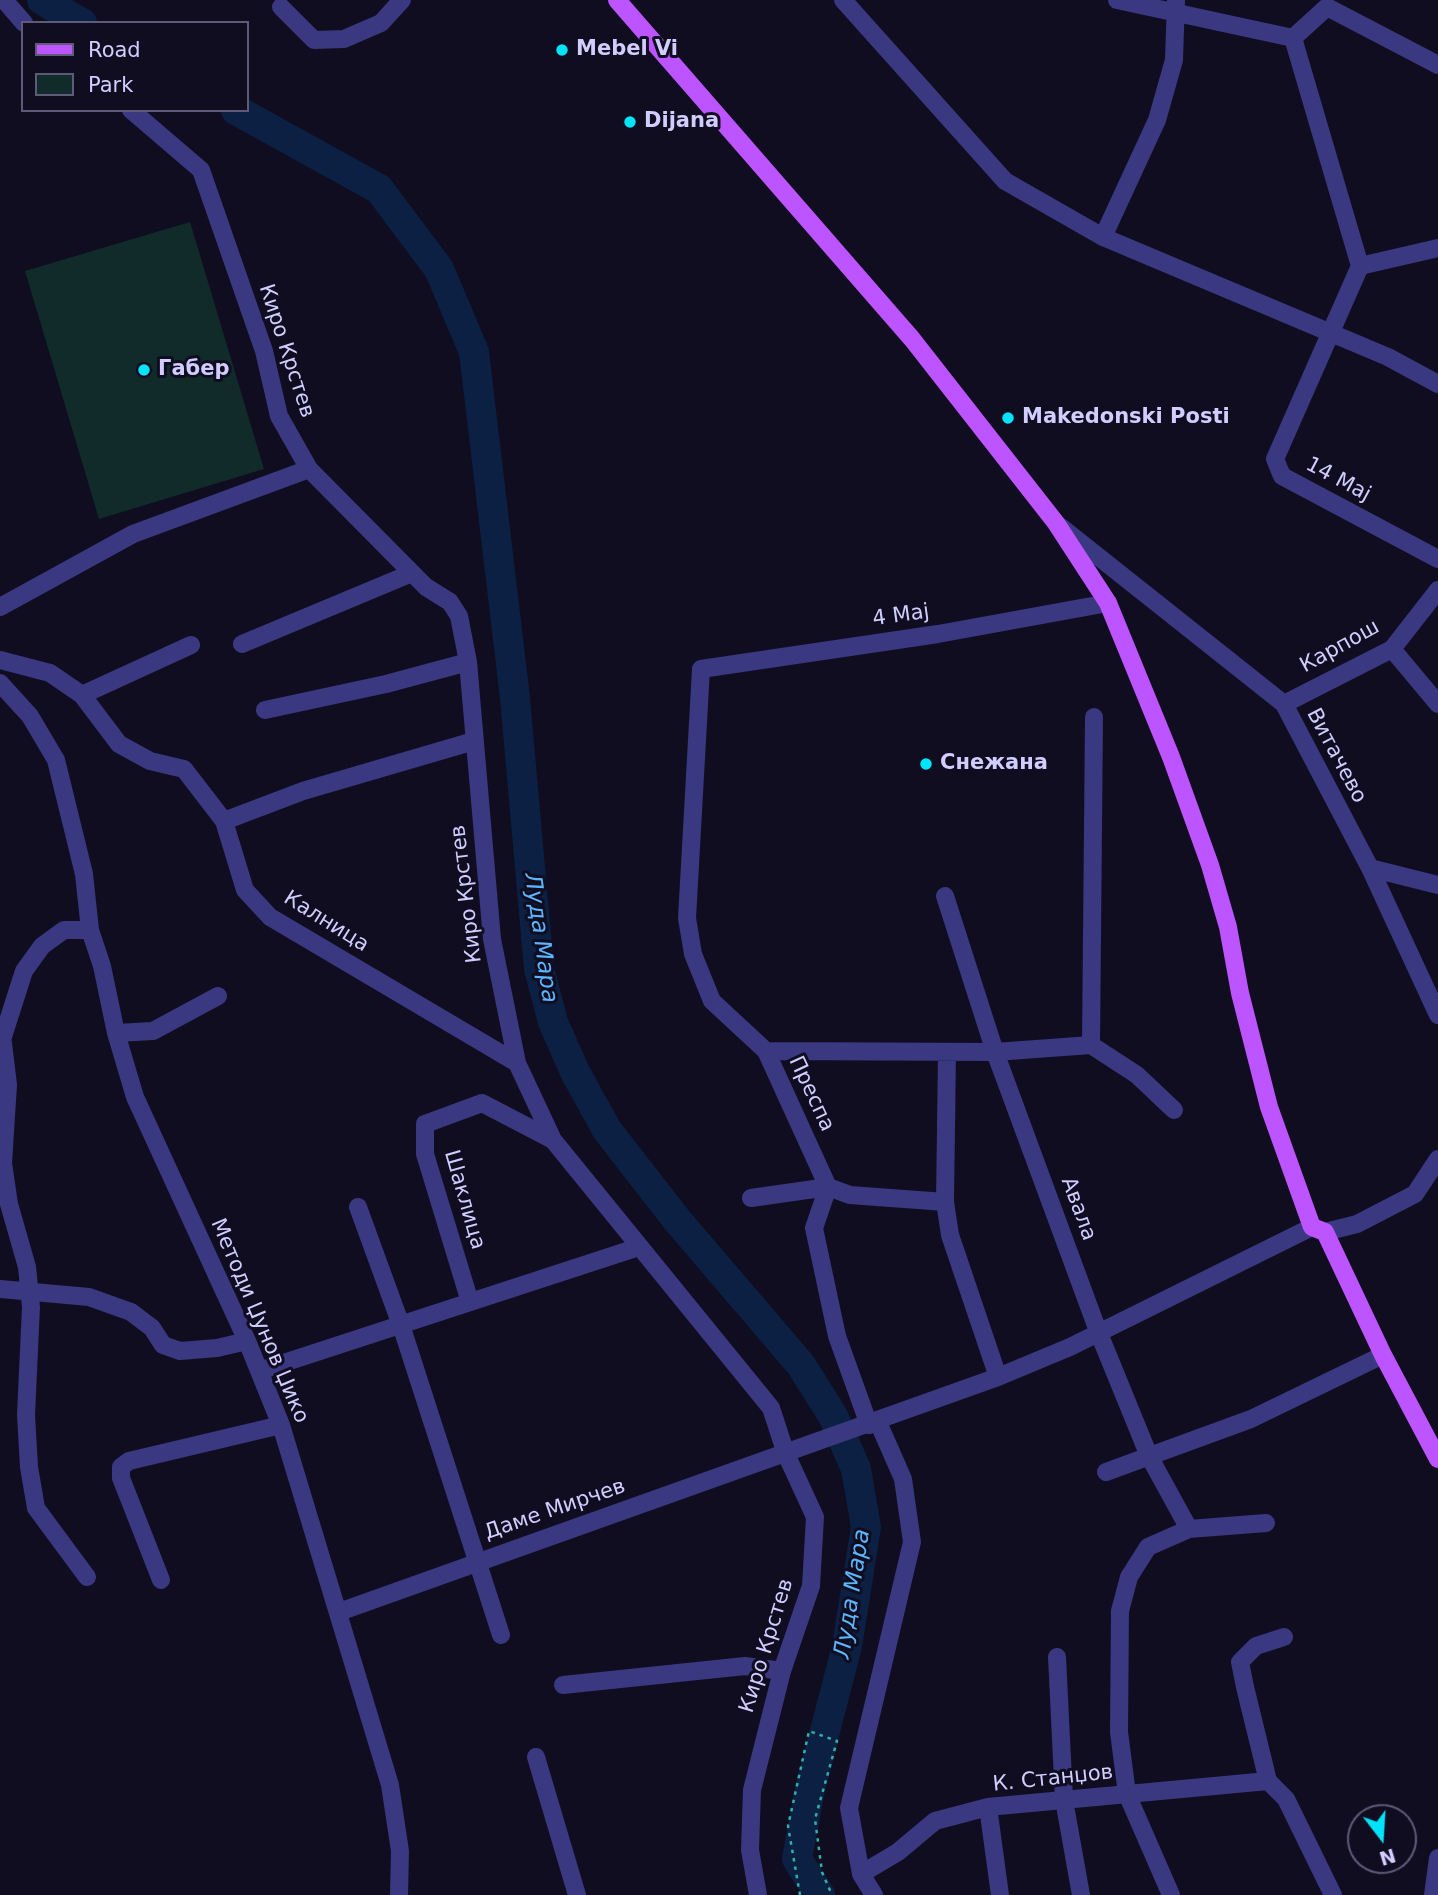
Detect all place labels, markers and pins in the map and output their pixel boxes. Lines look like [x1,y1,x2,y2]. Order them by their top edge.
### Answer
place label: Mebel Vi [576,37,678,63]
marker: Mebel Vi [554,42,570,58]
place label: Dijana [644,109,719,135]
marker: Dijana [622,114,638,130]
place label: Габер [158,357,229,383]
marker: Габер [136,362,152,378]
place label: Makedonski Posti [1022,405,1230,431]
marker: Makedonski Posti [1000,410,1016,426]
place label: Снежана [940,751,1048,777]
marker: Снежана [918,756,934,772]

